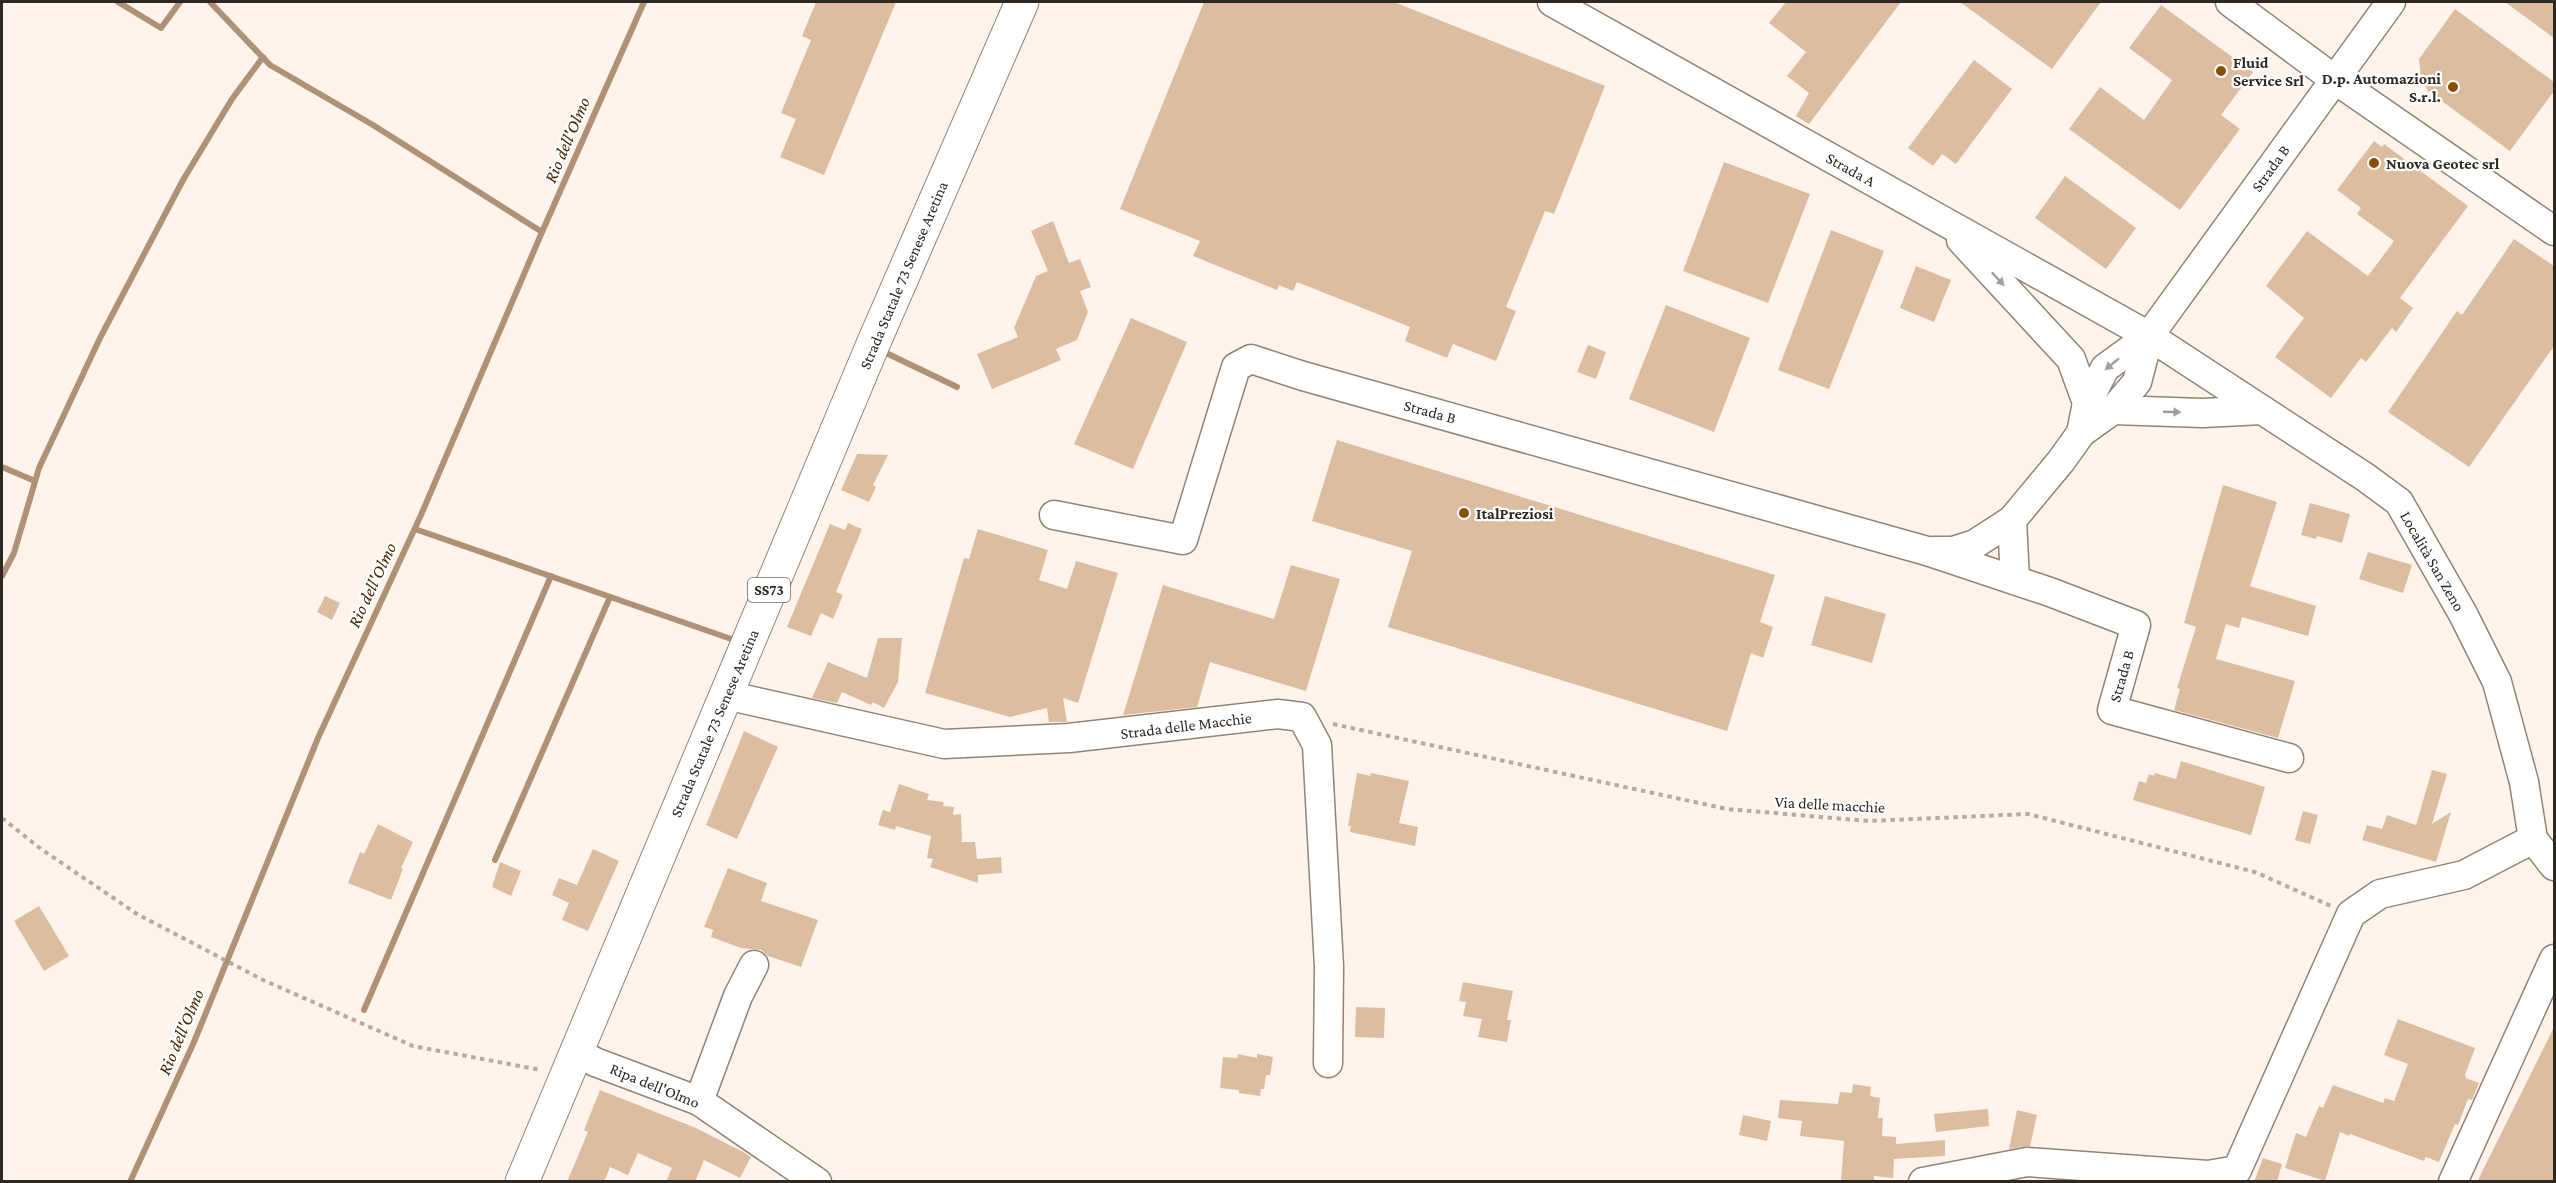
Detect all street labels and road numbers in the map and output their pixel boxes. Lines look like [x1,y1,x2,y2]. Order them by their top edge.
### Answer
street label: Strada B [2248,142,2293,195]
street label: Strada A [1823,149,1879,190]
street label: Strada Statale 73 Senese Aretina [856,178,951,372]
street label: Strada B [1402,396,1458,427]
street label: Località San Zeno [2397,508,2468,614]
road number: SS73 [748,578,790,602]
street label: Strada Statale 73 Senese Aretina [667,626,762,820]
street label: Strada B [2106,648,2137,704]
street label: Strada delle Macchie [1120,709,1253,742]
street label: Via delle macchie [1774,793,1886,816]
street label: Ripa dell'Olmo [607,1060,702,1112]

